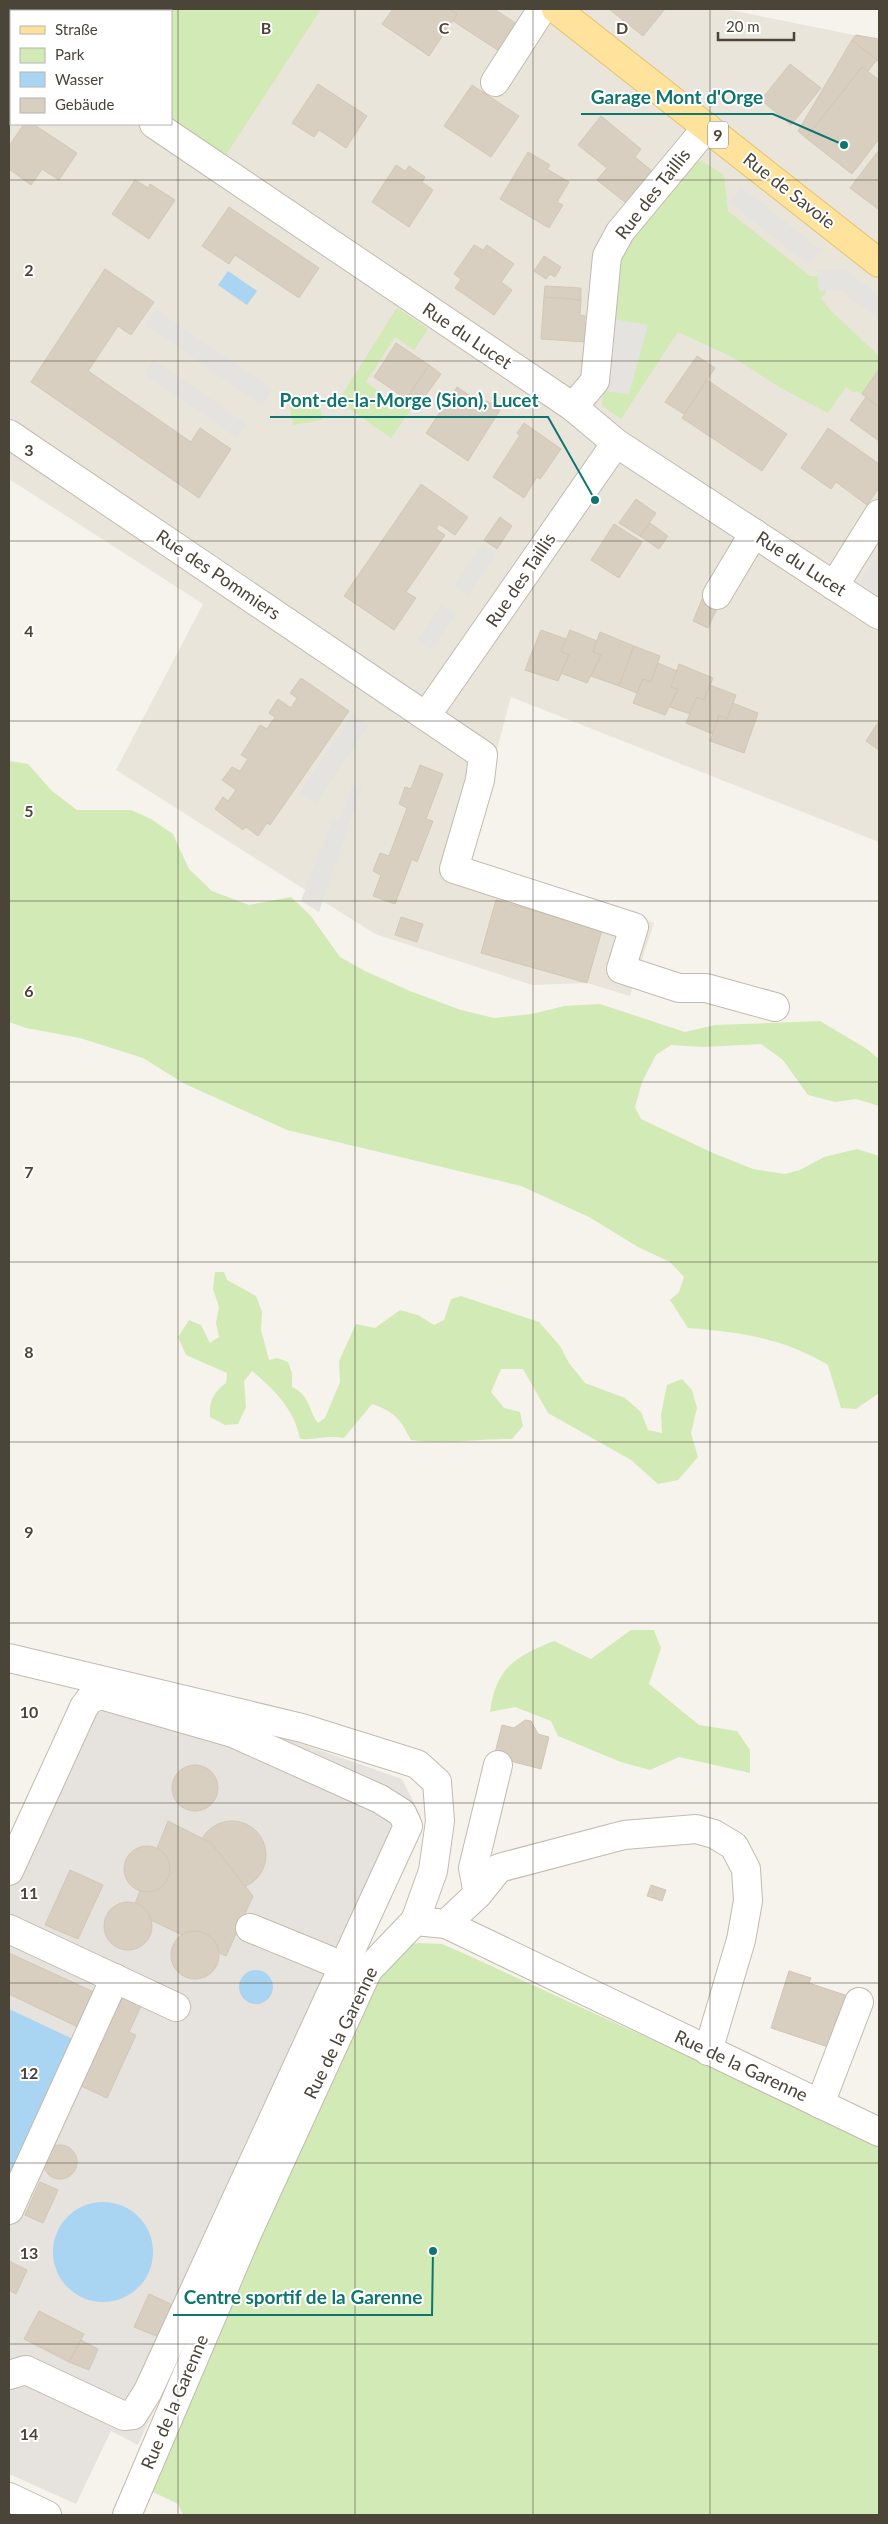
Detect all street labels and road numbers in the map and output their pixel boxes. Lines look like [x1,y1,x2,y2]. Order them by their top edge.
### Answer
road number: 9 [708,122,728,148]
street label: Rue des Taillis [610,144,695,243]
street label: Rue de Savoie [739,147,840,233]
street label: Rue du Lucet [419,297,517,373]
street label: Rue des Pommiers [152,524,285,624]
street label: Rue du Lucet [752,526,851,601]
street label: Rue des Taillis [481,528,560,631]
street label: Rue de la Garenne [299,1963,382,2102]
street label: Rue de la Garenne [671,2025,811,2106]
street label: Rue de la Garenne [136,2331,212,2472]

